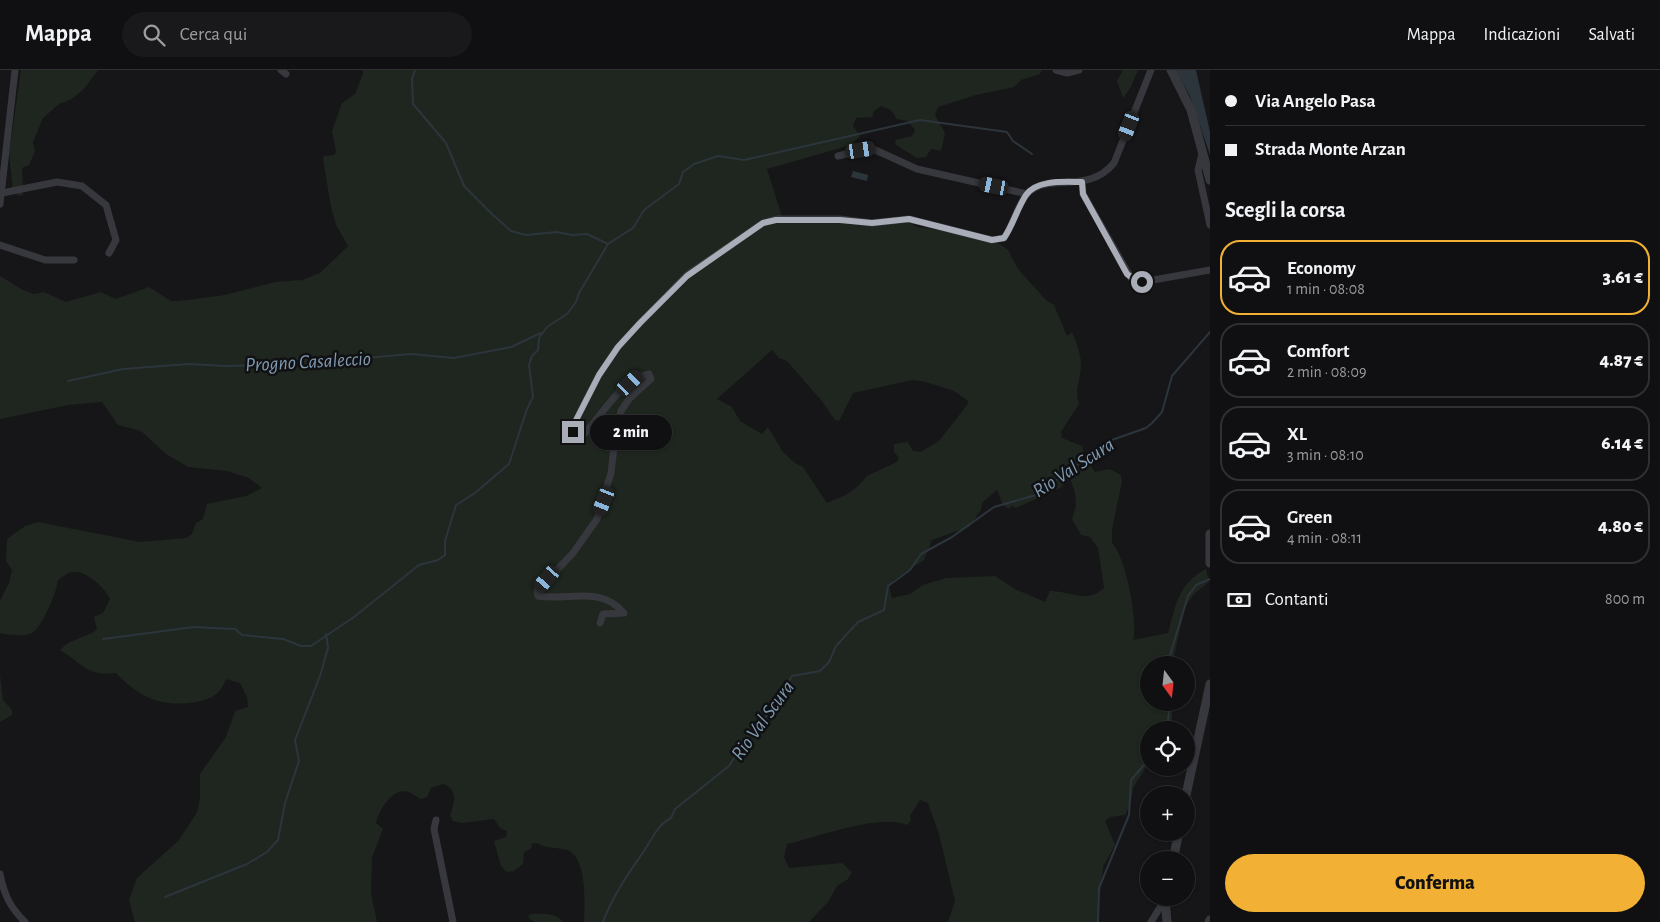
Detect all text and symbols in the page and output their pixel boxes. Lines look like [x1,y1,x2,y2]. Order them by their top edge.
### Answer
search box [122,12,472,57]
icon: search [140,21,168,49]
text: Mappa [25,22,92,46]
text: Cerca qui [180,25,247,44]
text: Mappa [1407,26,1456,44]
text: Indicazioni [1484,26,1560,44]
text: Salvati [1588,26,1635,44]
text: Via Angelo Pasa [1255,92,1376,111]
car [1116,109,1141,143]
car [845,140,876,160]
text: Strada Monte Arzan [1255,140,1406,159]
car [977,176,1010,196]
text: Scegli la corsa [1225,199,1346,221]
icon: car [1227,255,1272,300]
text: Economy [1287,259,1356,278]
text: 3.61 € [1603,268,1643,287]
route start [1131,271,1153,293]
text: 1 min · 08:08 [1287,281,1365,297]
icon: car [1227,338,1272,383]
text: Comfort [1287,342,1349,361]
water label: Progno Casaleccio [245,349,371,375]
text: 4.87 € [1600,351,1643,370]
text: 2 min · 08:09 [1287,364,1366,380]
car [613,367,646,399]
callout: 2 min [590,414,673,450]
route end [562,421,584,443]
icon: car [1227,421,1272,466]
text: 2 min [613,424,649,440]
text: XL [1287,425,1307,444]
water label: Rio Val Scura [1029,434,1118,501]
text: 6.14 € [1601,434,1643,453]
text: 3 min · 08:10 [1287,447,1364,463]
car [591,484,616,518]
icon: car [1227,504,1272,549]
text: Green [1287,508,1333,527]
text: 4.80 € [1598,517,1643,536]
text: 4 min · 08:11 [1287,530,1362,546]
car [531,563,562,595]
icon: cash [1225,586,1253,614]
text: Contanti [1265,590,1329,609]
text: 800 m [1605,591,1645,607]
north arrow [1140,656,1195,711]
map controls [1140,656,1195,906]
water label: Rio Val Scura [728,677,798,764]
button: locate [1140,721,1195,776]
button: + [1140,786,1195,841]
button: − [1140,851,1195,906]
button: Conferma [1225,854,1645,912]

